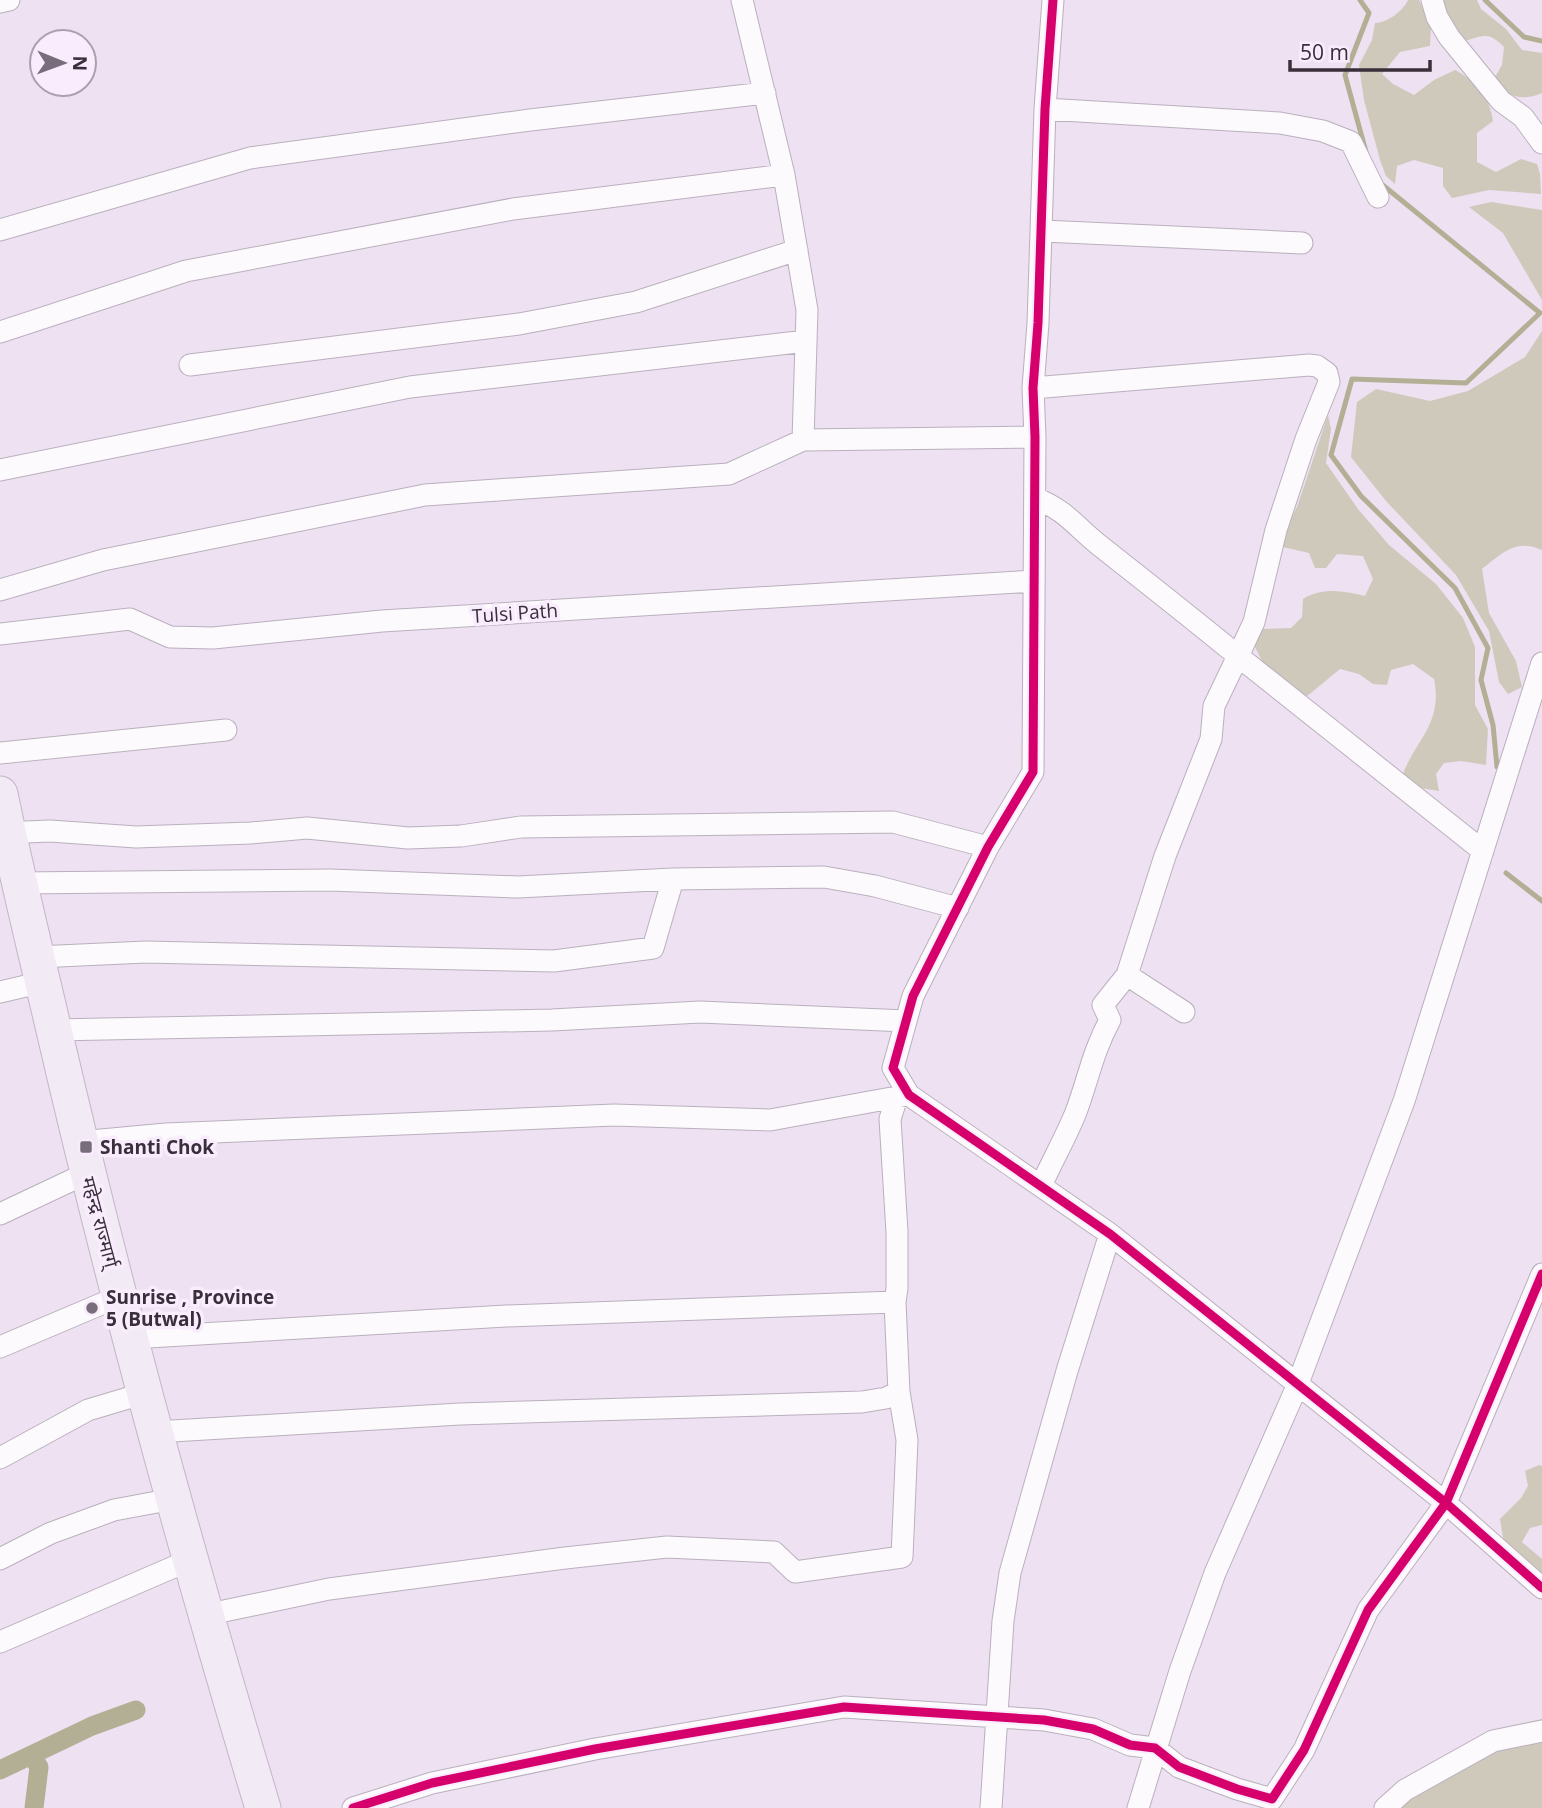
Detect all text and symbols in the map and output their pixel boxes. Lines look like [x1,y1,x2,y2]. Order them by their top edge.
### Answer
north arrow [28,28,98,98]
scale bar [1290,28,1430,72]
text: 50 m [1300,38,1349,66]
text: N [67,55,93,71]
street label: Tulsi Path [471,597,559,629]
place label: Shanti Chok [100,1134,214,1160]
marker: Shanti Chok [78,1139,94,1155]
street label: महेन्द्र राज्मार्ग् [75,1174,125,1273]
place label: Sunrise , Province 5 (Butwal) [106,1284,274,1332]
marker: Sunrise , Province 5 (Butwal) [84,1300,100,1316]

